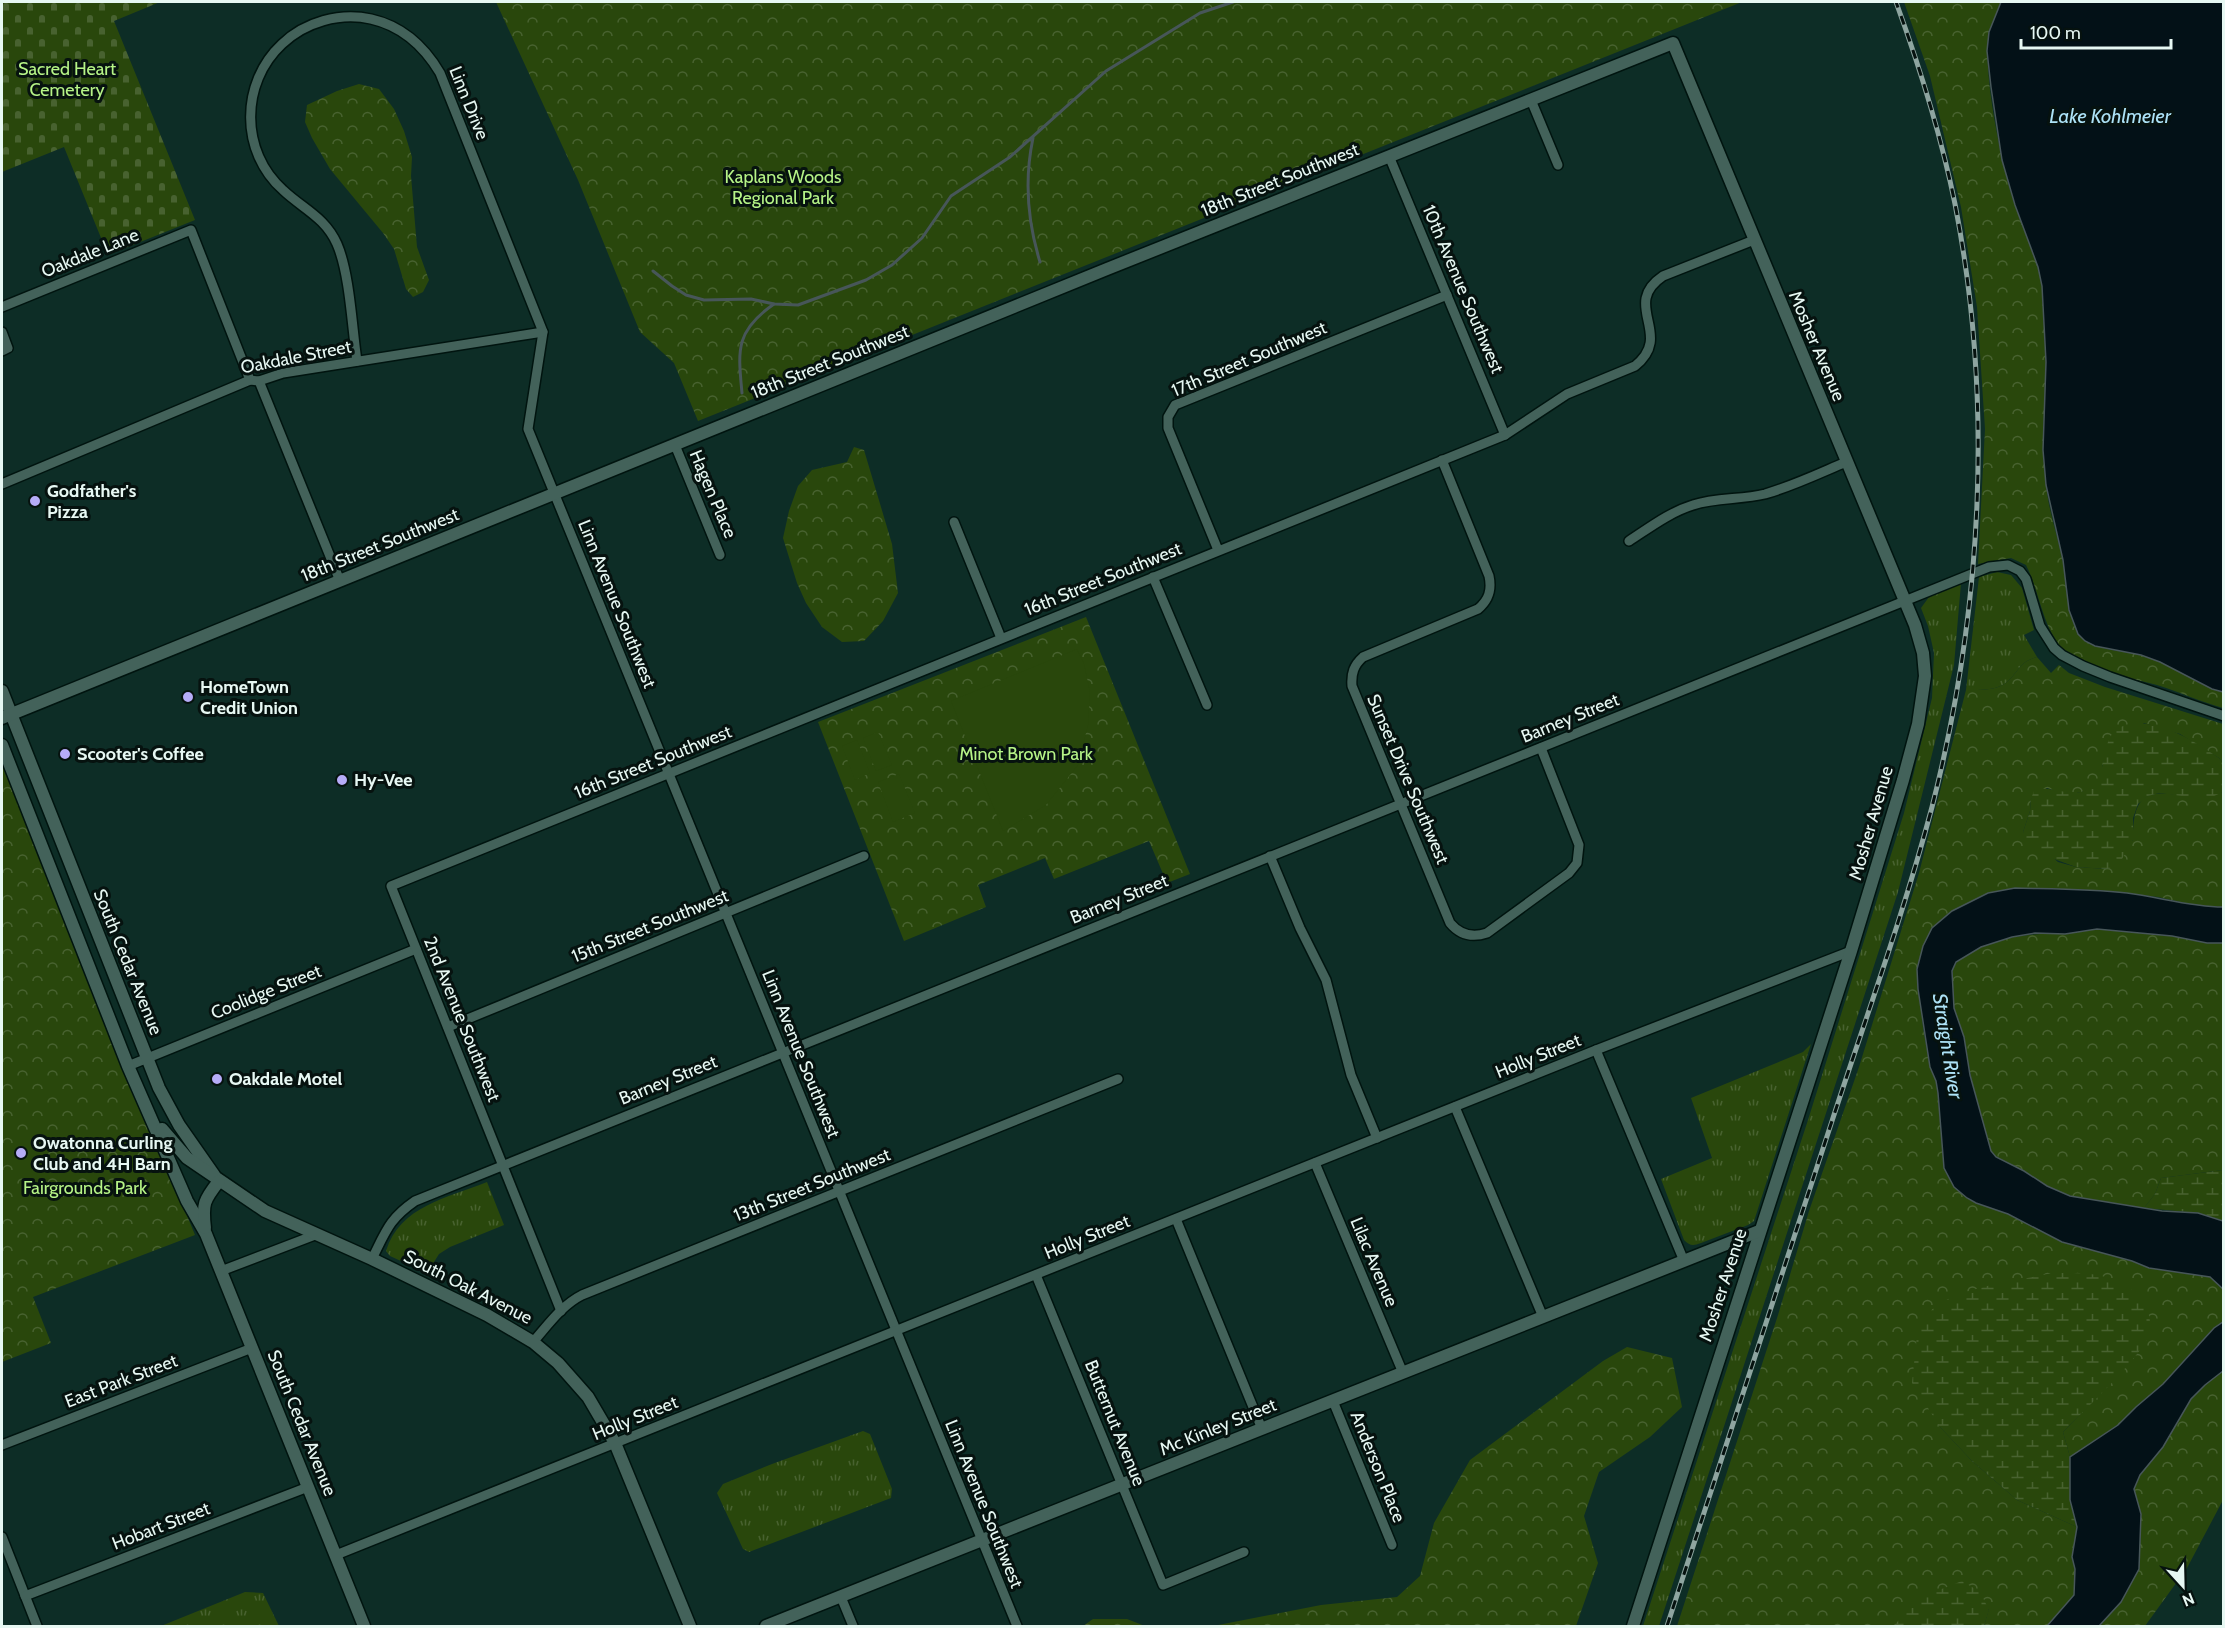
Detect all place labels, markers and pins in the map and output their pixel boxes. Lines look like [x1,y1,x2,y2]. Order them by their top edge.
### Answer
place label: Godfather's Pizza [47,480,137,523]
marker: Godfather's Pizza [28,494,42,508]
place label: HomeTown Credit Union [200,676,298,719]
marker: HomeTown Credit Union [181,690,195,704]
place label: Scooter's Coffee [77,743,204,765]
marker: Scooter's Coffee [58,747,72,761]
place label: Hy-Vee [354,769,413,791]
marker: Hy-Vee [335,773,349,787]
place label: Oakdale Motel [229,1068,342,1090]
marker: Oakdale Motel [210,1072,224,1086]
place label: Owatonna Curling Club and 4H Barn [33,1132,172,1175]
marker: Owatonna Curling Club and 4H Barn [14,1146,28,1160]

